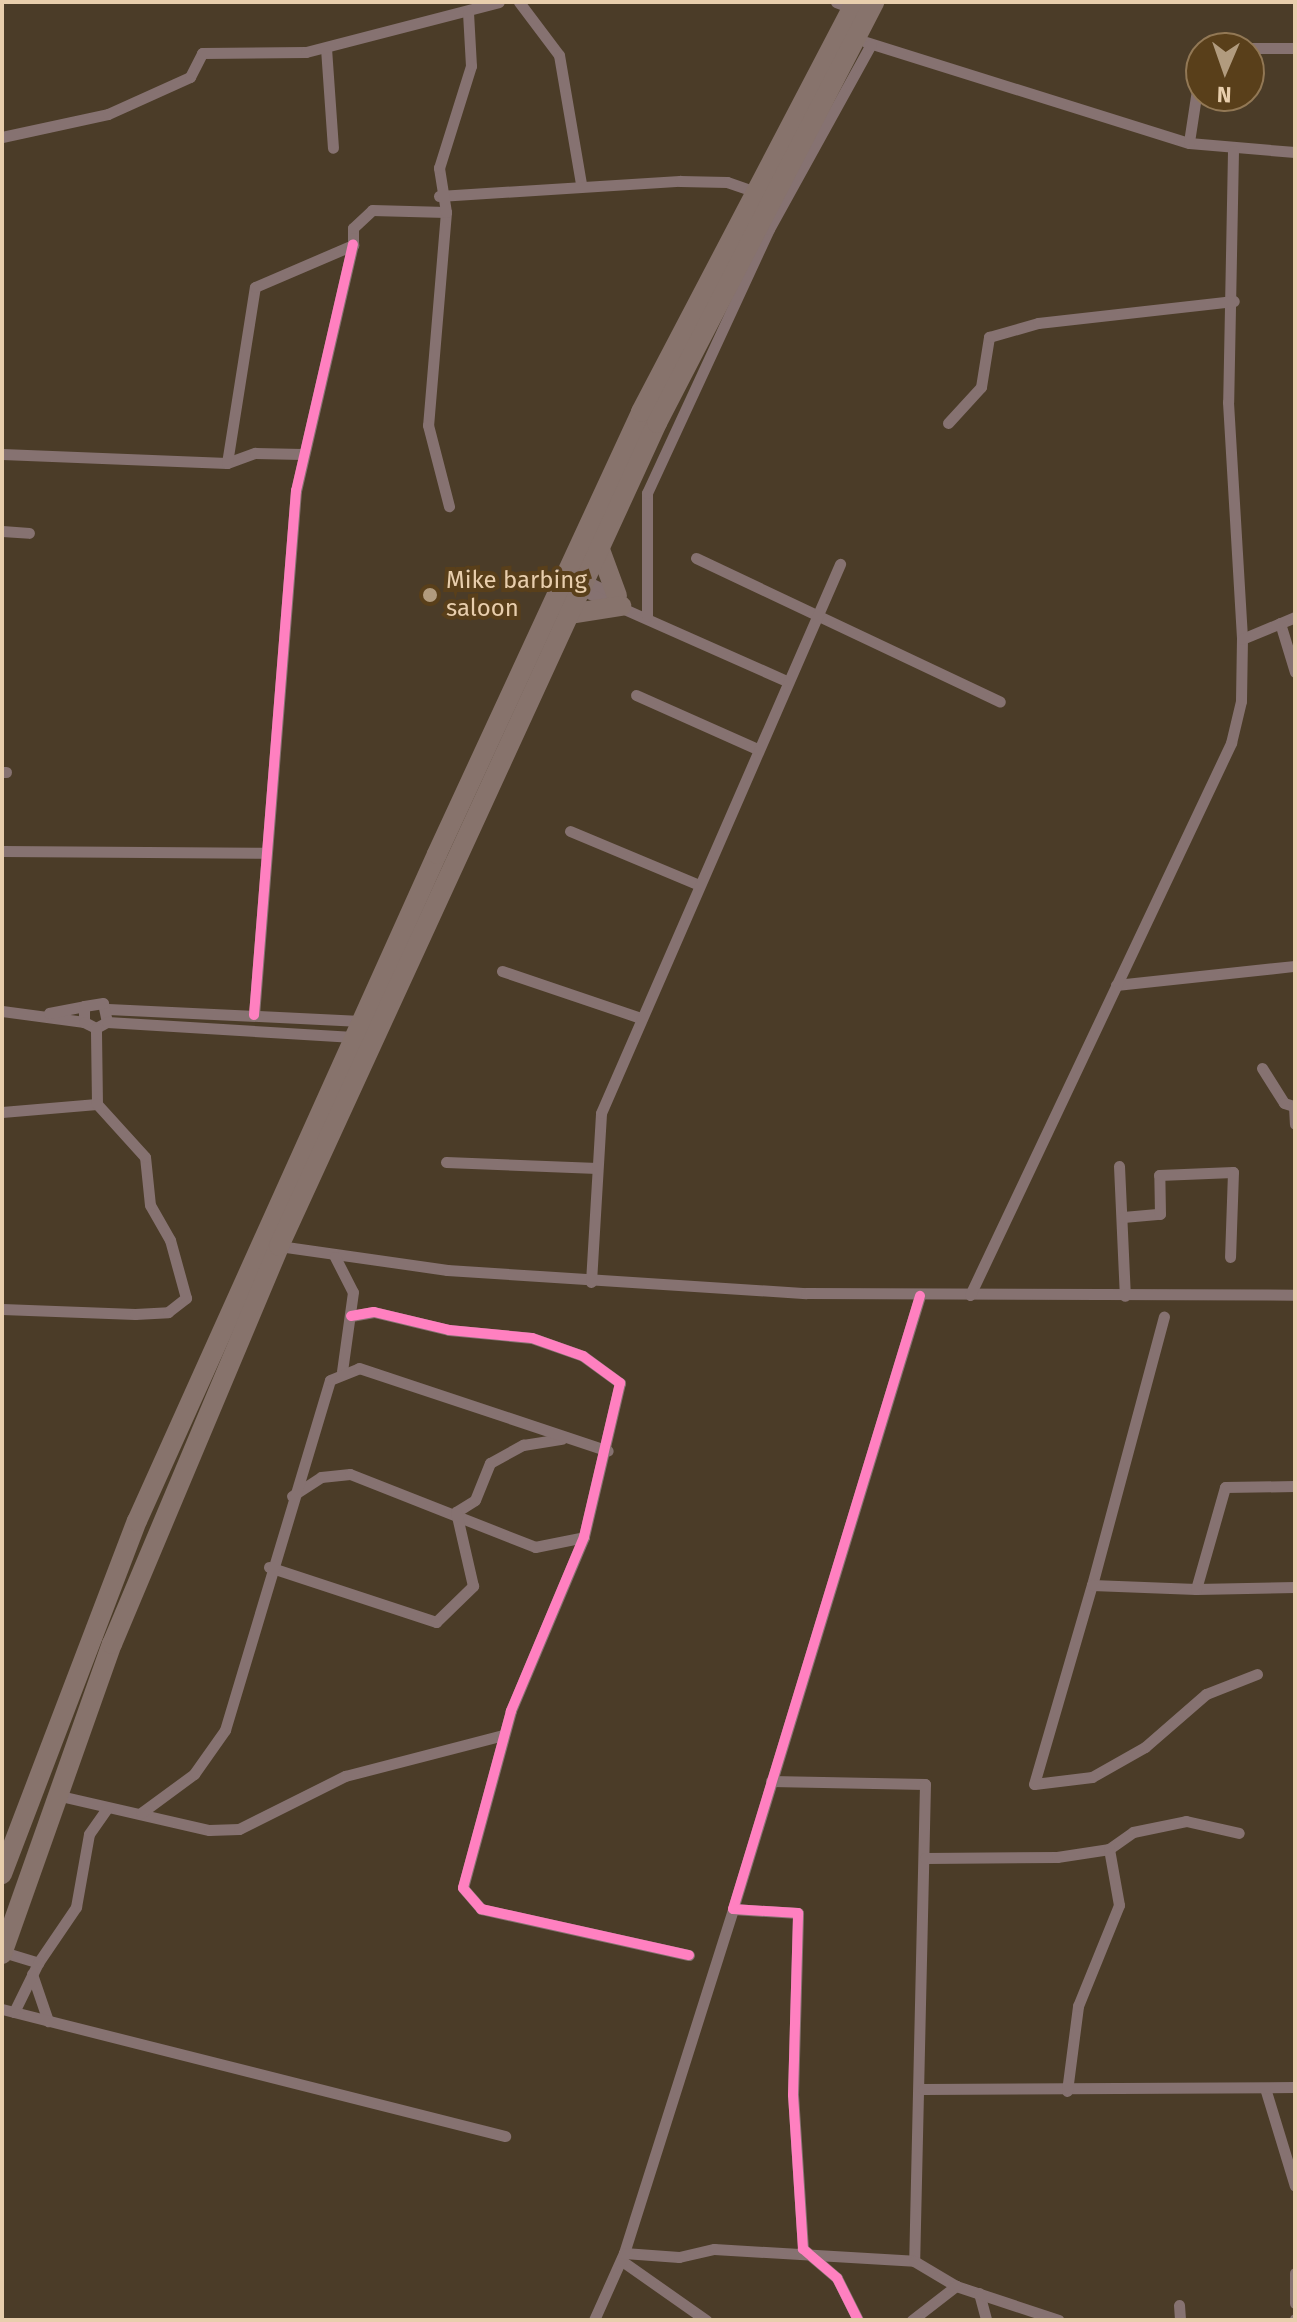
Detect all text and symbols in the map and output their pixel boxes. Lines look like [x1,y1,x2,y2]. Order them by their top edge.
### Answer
north arrow [1185,32,1265,112]
text: N [1216,81,1232,108]
place label: Mike barbing saloon [446,567,587,623]
marker: Mike barbing saloon [421,586,439,604]

